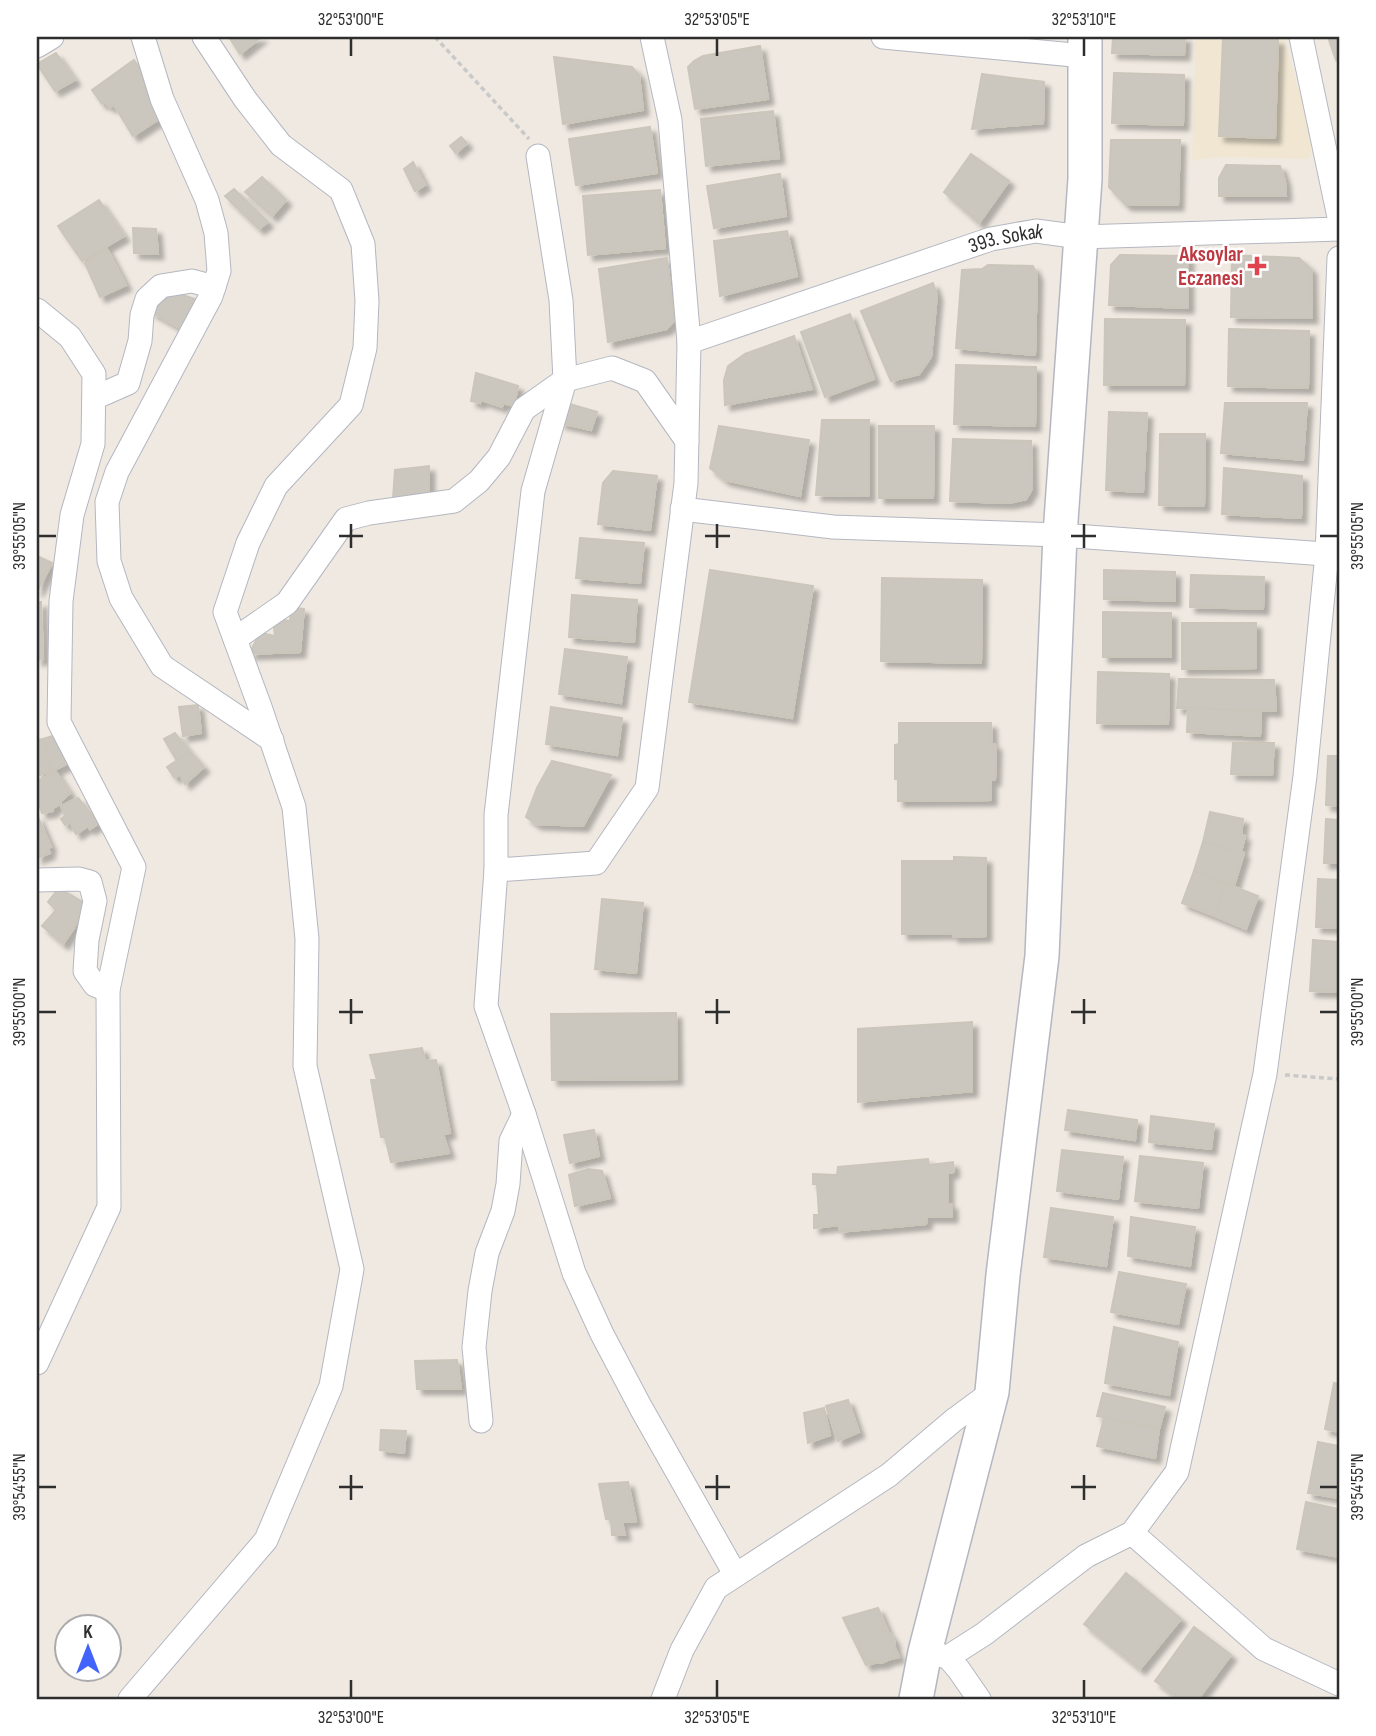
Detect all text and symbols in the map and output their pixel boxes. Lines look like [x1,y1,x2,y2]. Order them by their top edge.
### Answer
text: 32°53'00"E [318,9,384,30]
text: 32°53'05"E [684,9,750,30]
text: 32°53'10"E [1052,9,1116,30]
street label: 393. Sokak [965,219,1045,258]
place label: Aksoylar Eczanesi [1178,242,1244,291]
marker: Aksoylar Eczanesi [1249,258,1265,274]
text: 39°55'05"N [9,502,30,570]
text: 39°55'05"N [1347,502,1368,570]
text: 39°55'00"N [9,978,30,1046]
text: 39°55'00"N [1347,978,1368,1046]
text: 39°54'55"N [9,1453,30,1521]
text: 39°54'55"N [1347,1453,1368,1521]
north arrow [52,1614,122,1684]
text: K [83,1621,93,1644]
text: 32°53'00"E [318,1707,384,1728]
text: 32°53'05"E [684,1707,750,1728]
text: 32°53'10"E [1052,1707,1116,1728]

